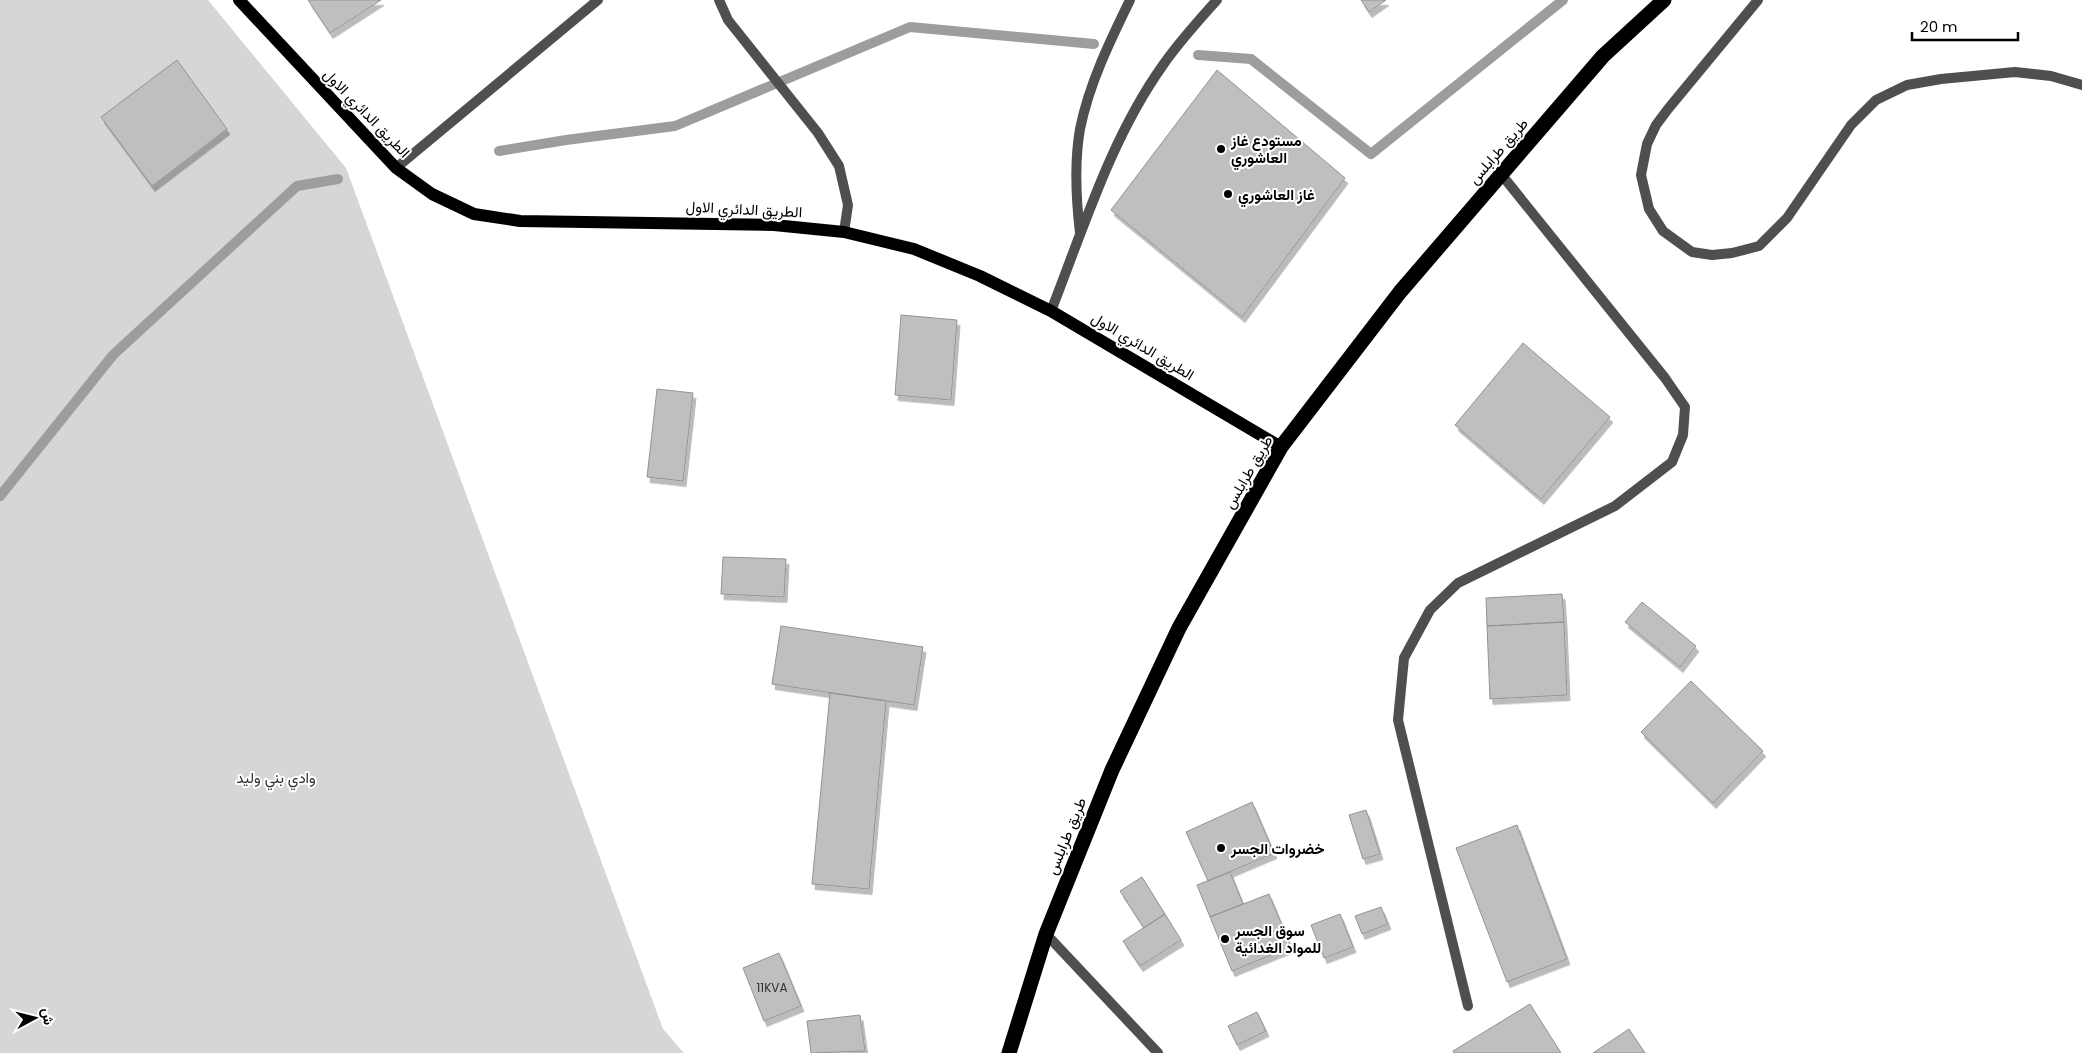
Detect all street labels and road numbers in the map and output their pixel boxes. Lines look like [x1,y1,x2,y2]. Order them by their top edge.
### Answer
street label: الطريق الدائري الاول [317,64,415,164]
street label: طريق طرابلس [1463,113,1533,189]
street label: الطريق الدائري الاول [685,195,803,226]
street label: الطريق الدائري الاول [1086,307,1198,388]
street label: طريق طرابلس [1219,431,1278,513]
street label: طريق طرابلس [1041,794,1091,878]

